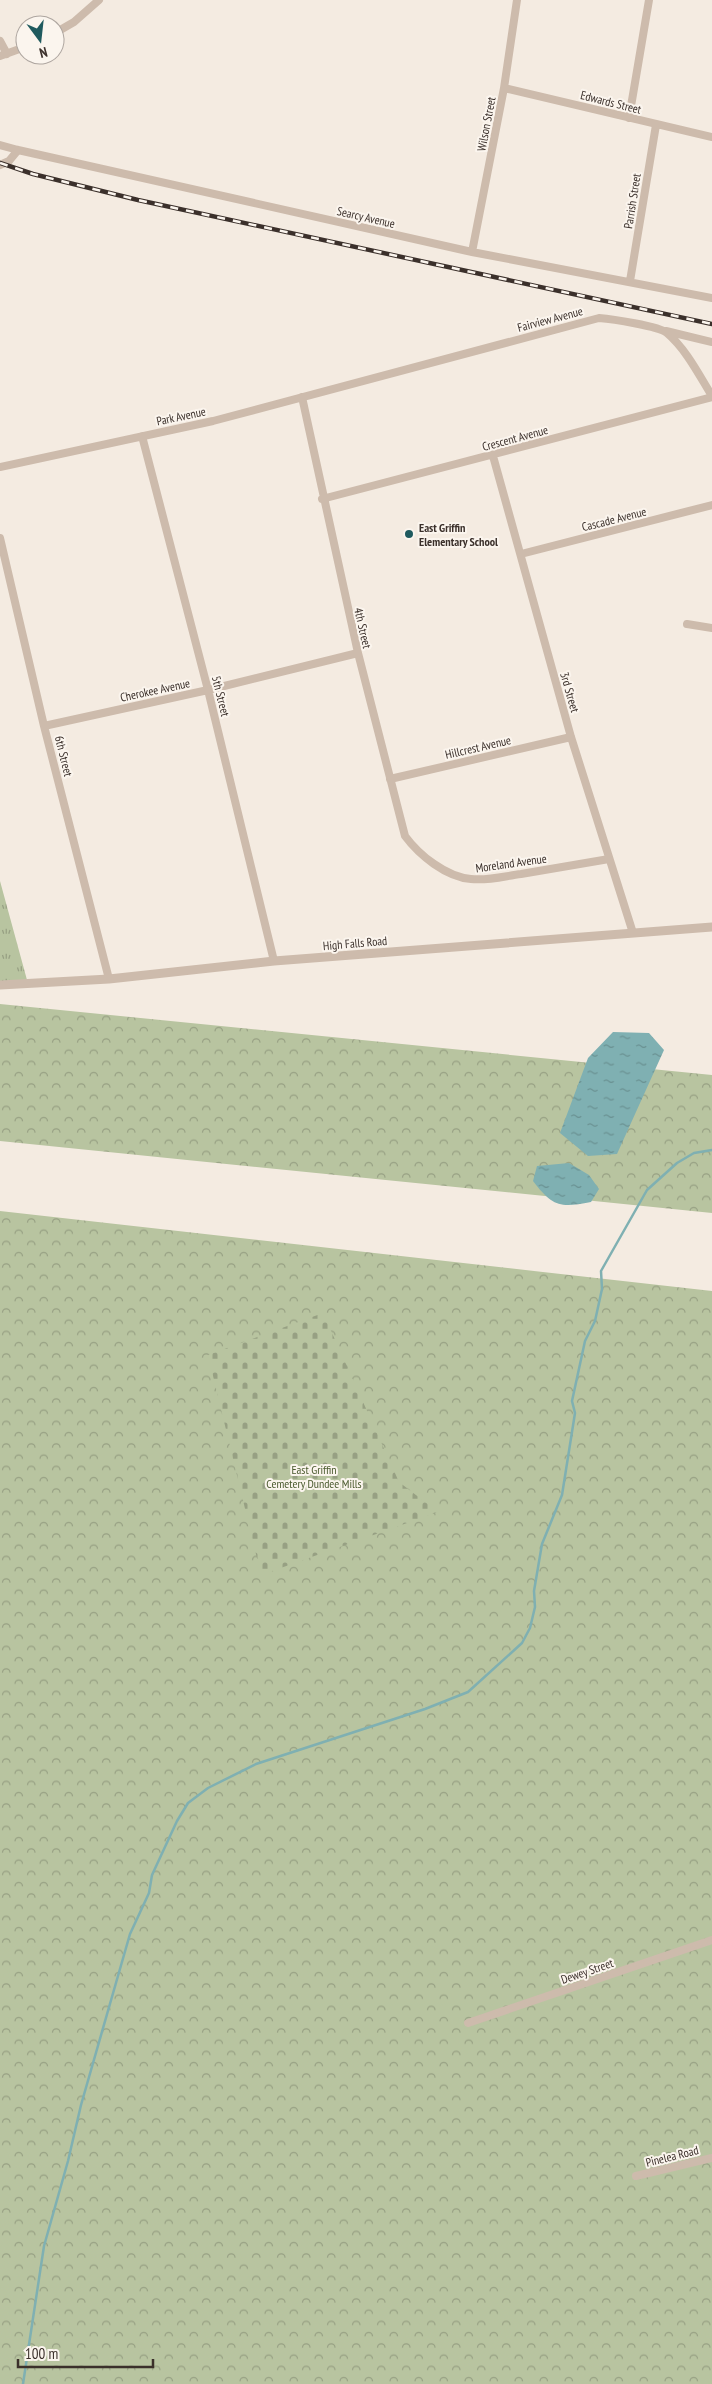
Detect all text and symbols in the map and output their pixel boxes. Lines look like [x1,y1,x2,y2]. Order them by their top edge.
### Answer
north arrow [15,15,65,65]
text: N [37,43,49,62]
street label: Edwards Street [579,87,644,117]
street label: Wilson Street [473,95,499,153]
street label: Parrish Street [620,172,644,230]
street label: Searcy Avenue [336,203,396,231]
street label: Fairview Avenue [516,303,584,335]
street label: Park Avenue [155,403,207,429]
street label: Crescent Avenue [480,422,550,454]
street label: Cascade Avenue [580,504,648,534]
place label: East Griffin Elementary School [419,520,498,549]
marker: East Griffin Elementary School [403,528,415,540]
street label: 4th Street [351,606,375,651]
street label: 3rd Street [557,670,583,715]
street label: 5th Street [209,674,233,719]
street label: Cherokee Avenue [119,675,191,705]
street label: Hillcrest Avenue [444,732,512,762]
street label: 6th Street [52,734,76,779]
street label: Moreland Avenue [474,851,548,875]
street label: High Falls Road [322,933,388,953]
park label: East Griffin Cemetery Dundee Mills [266,1462,362,1491]
street label: Dewey Street [559,1955,616,1987]
street label: Pinelea Road [644,2142,700,2170]
scale bar [18,2336,152,2368]
text: 100 m [25,2344,58,2363]

